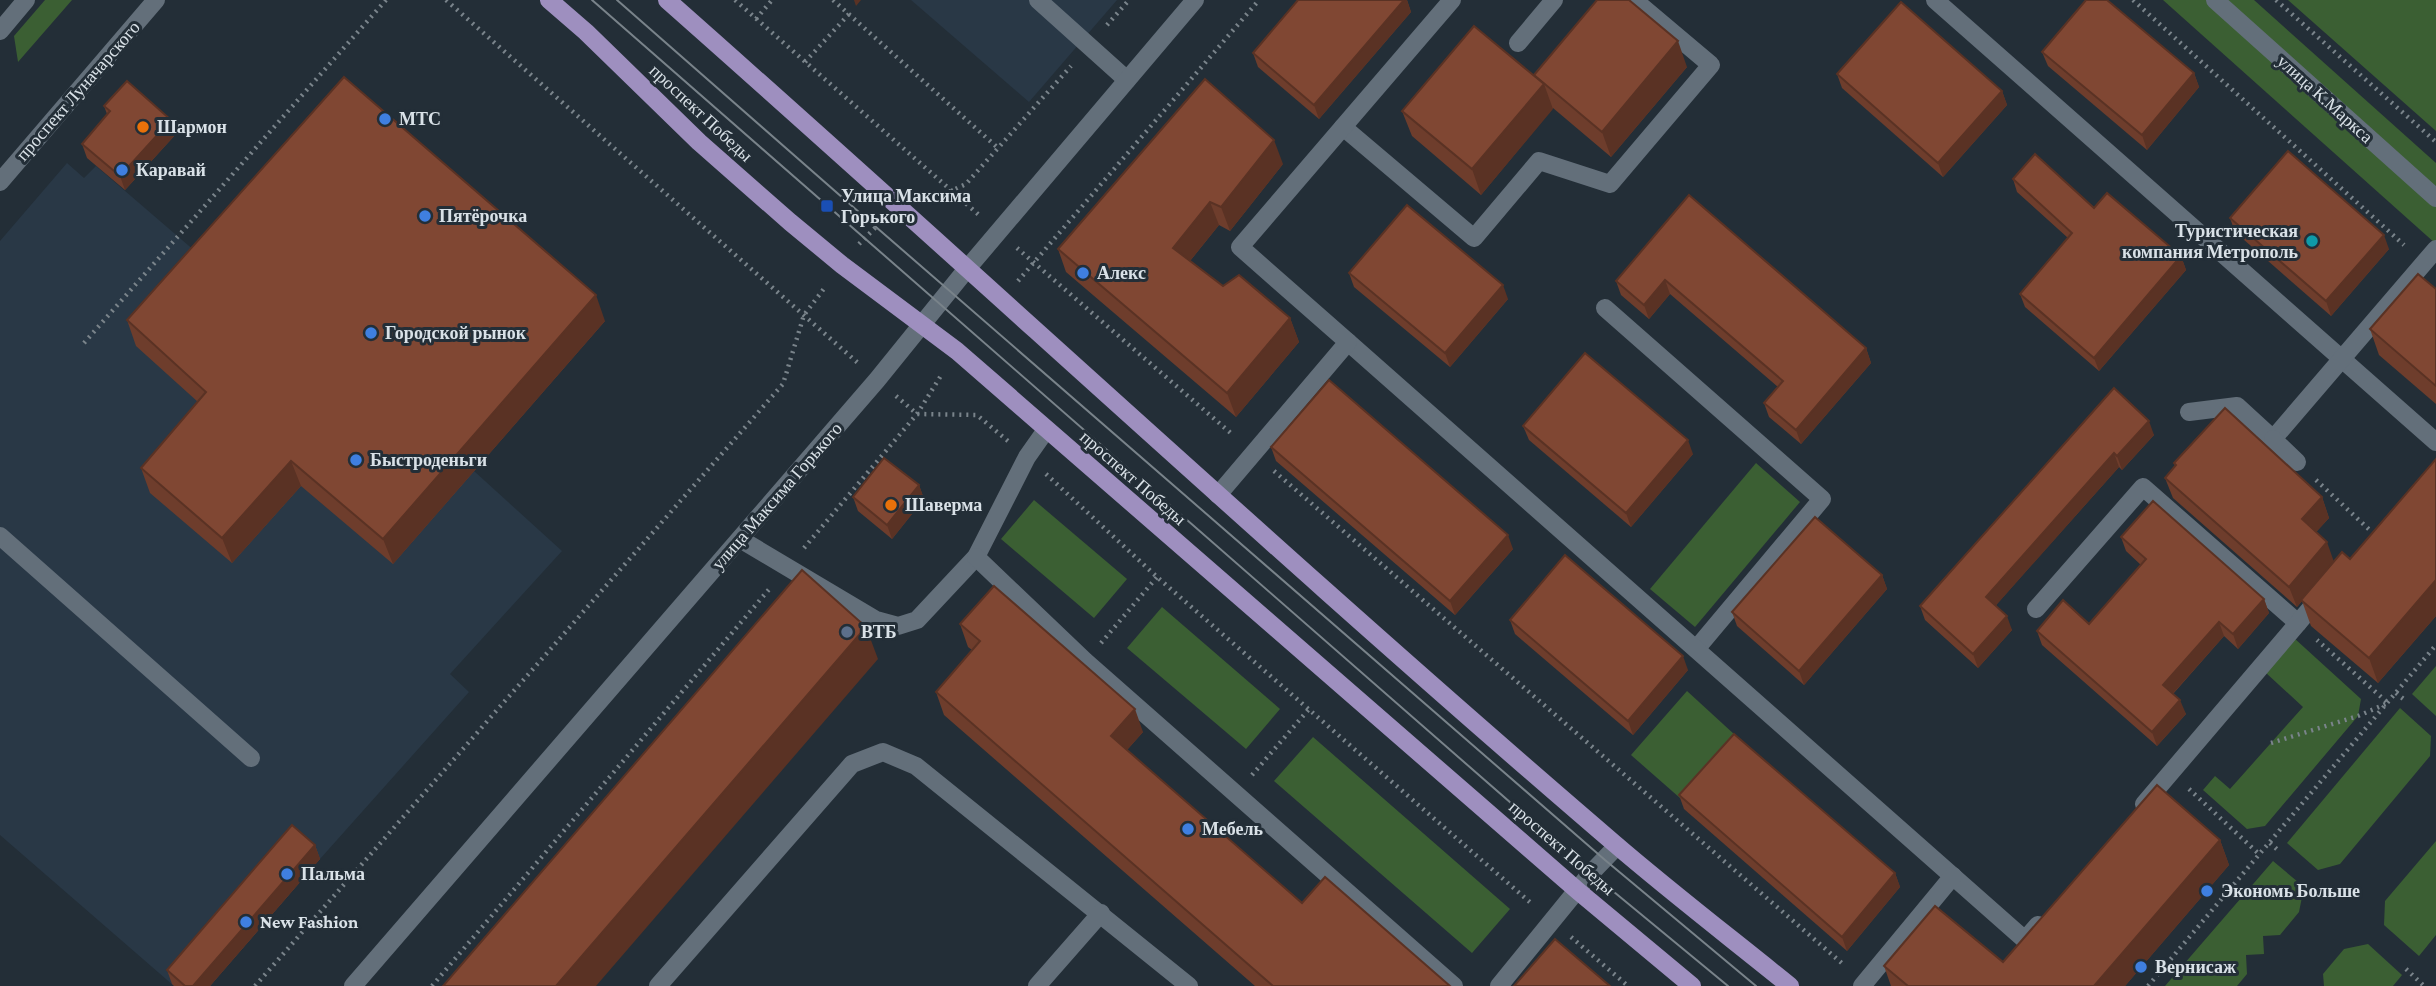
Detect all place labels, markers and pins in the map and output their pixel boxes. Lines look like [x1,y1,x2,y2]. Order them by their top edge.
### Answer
place label: МТС [399,109,441,129]
marker: МТС [377,111,393,127]
place label: Шармон [157,117,227,137]
marker: Шармон [135,119,151,135]
place label: Каравай [136,160,206,180]
marker: Каравай [114,162,130,178]
place label: Улица Максима Горького [841,186,971,227]
marker: Улица Максима Горького [819,198,835,214]
place label: Пятёрочка [439,206,527,226]
marker: Пятёрочка [417,208,433,224]
place label: Туристическая компания Метрополь [2122,221,2298,262]
marker: Туристическая компания Метрополь [2304,233,2320,249]
place label: Алекс [1097,263,1146,283]
marker: Алекс [1075,265,1091,281]
place label: Городской рынок [385,323,527,343]
marker: Городской рынок [363,325,379,341]
place label: Быстроденьги [370,450,487,470]
marker: Быстроденьги [348,452,364,468]
place label: Шаверма [905,495,982,515]
marker: Шаверма [883,497,899,513]
place label: ВТБ [861,622,897,642]
marker: ВТБ [839,624,855,640]
place label: Мебель [1202,819,1264,839]
marker: Мебель [1180,821,1196,837]
place label: Пальма [301,864,365,884]
marker: Пальма [279,866,295,882]
place label: Экономь Больше [2221,881,2360,901]
marker: Экономь Больше [2199,883,2215,899]
place label: New Fashion [260,912,359,932]
marker: New Fashion [238,914,254,930]
place label: Вернисаж [2155,957,2237,977]
marker: Вернисаж [2133,959,2149,975]

